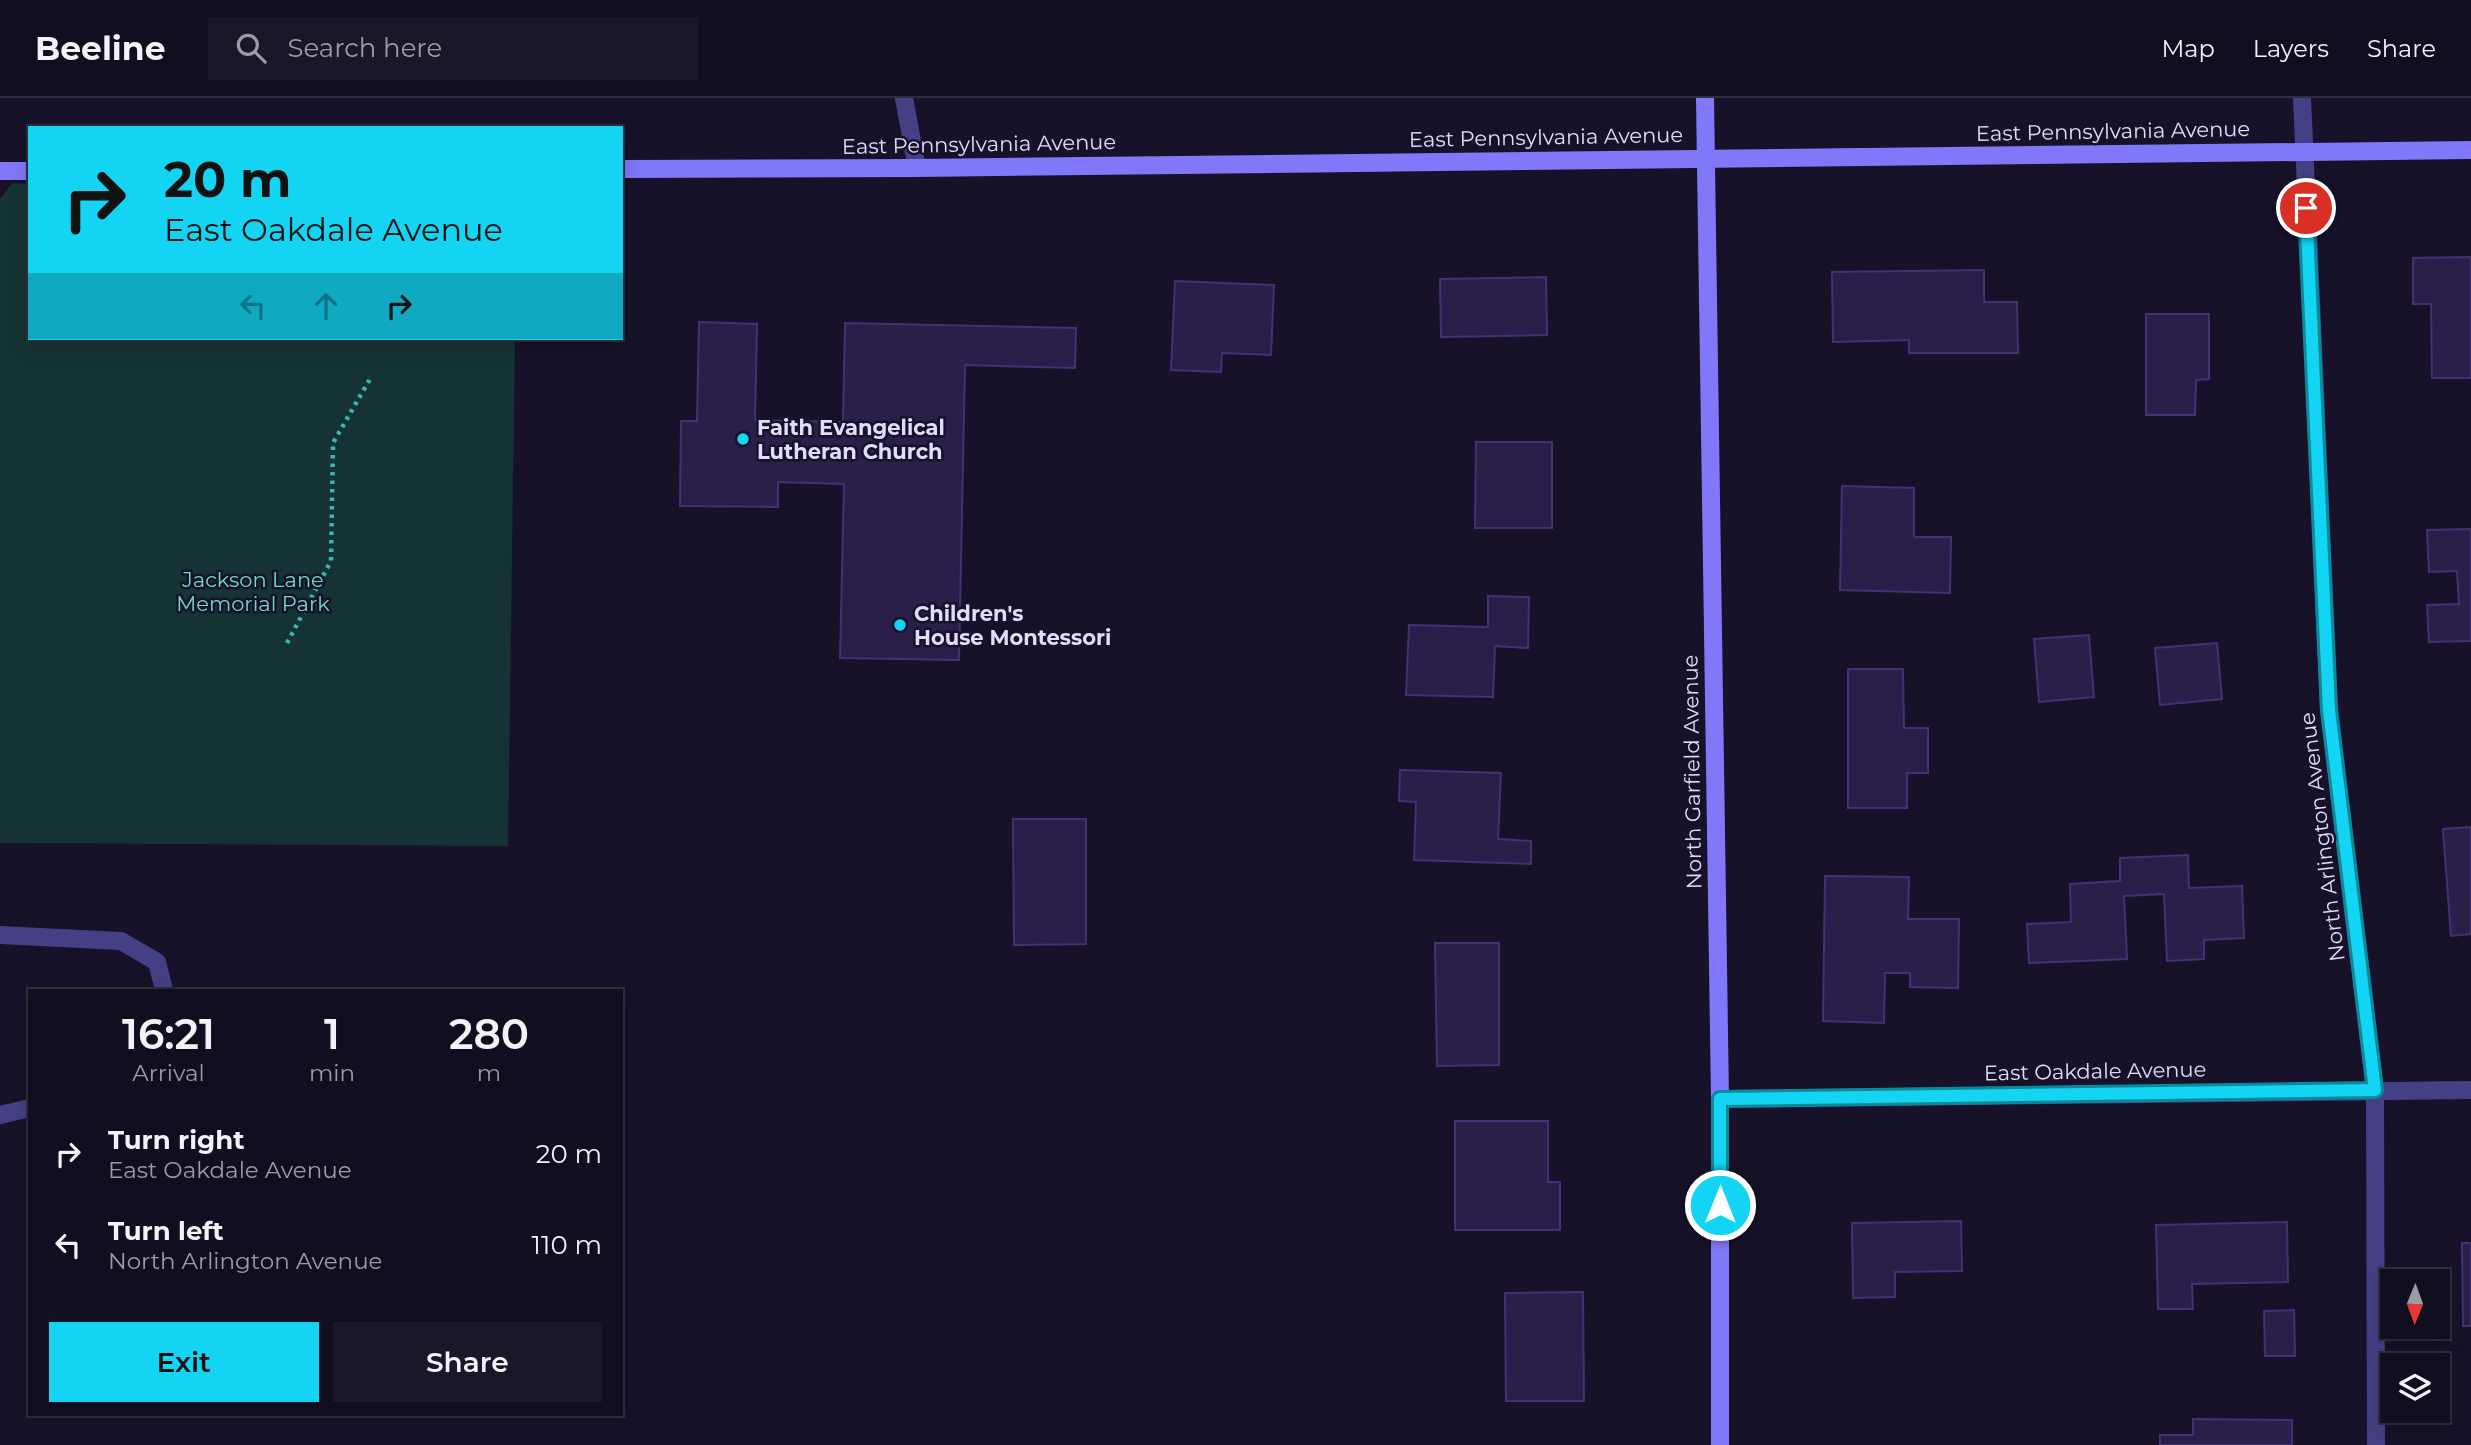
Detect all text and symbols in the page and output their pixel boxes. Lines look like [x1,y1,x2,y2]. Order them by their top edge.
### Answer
search box [208,17,698,80]
text: Beeline [35,28,166,68]
icon: search [232,29,270,67]
text: Search here [288,32,442,64]
text: Map [2161,34,2215,63]
text: Layers [2253,34,2329,63]
text: Share [2367,34,2436,63]
street label: East Pennsylvania Avenue [1976,116,2250,146]
street label: East Pennsylvania Avenue [1409,122,1683,152]
street label: East Pennsylvania Avenue [842,129,1116,159]
text: 20 m [164,150,291,209]
icon: right [49,154,140,245]
pin [2276,178,2336,238]
icon: arrive [2287,189,2325,227]
text: East Oakdale Avenue [164,210,503,249]
icon: left [234,287,272,325]
icon: ahead [307,287,345,325]
icon: right [380,287,418,325]
place label: Faith Evangelical Lutheran Church [757,415,945,464]
marker: Faith Evangelical Lutheran Church [735,431,751,447]
park label: Jackson Lane Memorial Park [176,567,330,616]
place label: Children's House Montessori [914,601,1111,650]
marker: Children's House Montessori [892,617,908,633]
street label: North Garfield Avenue [1677,654,1707,890]
street label: North Arlington Avenue [2294,711,2350,963]
text: 16:21 [122,1008,215,1060]
text: 1 [324,1008,340,1060]
text: 280 [449,1008,529,1060]
street label: East Oakdale Avenue [1984,1057,2206,1085]
text: Arrival [132,1059,205,1087]
text: min [309,1059,355,1087]
text: m [477,1059,501,1087]
text: Turn right [108,1124,244,1156]
icon: right [49,1135,87,1173]
text: 20 m [536,1138,602,1170]
text: East Oakdale Avenue [108,1156,352,1184]
position arrow [1683,1168,1757,1242]
text: Turn left [108,1215,224,1247]
icon: left [49,1226,87,1264]
text: 110 m [532,1229,602,1261]
text: North Arlington Avenue [108,1247,383,1275]
north arrow [2380,1269,2450,1339]
map controls [2380,1269,2450,1423]
button: Exit [49,1322,319,1402]
button: Share [333,1322,602,1402]
button: layers [2380,1353,2450,1423]

